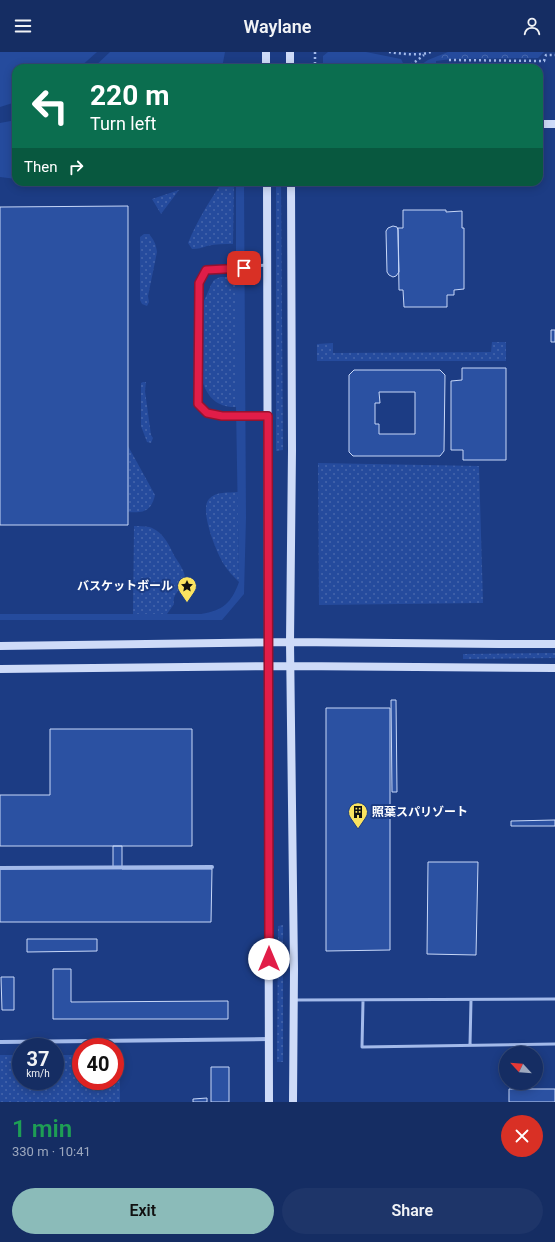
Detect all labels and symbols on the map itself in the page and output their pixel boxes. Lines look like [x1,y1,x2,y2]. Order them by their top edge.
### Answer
pin [227,251,261,285]
place icon: バスケットボール [176,575,198,603]
place label: バスケットボール [77,579,173,593]
building icon: 照葉スパリゾート [347,801,369,829]
place label: 照葉スパリゾート [372,805,468,819]
position arrow [248,938,290,980]
speed limit sign: 40 [72,1038,124,1090]
north arrow [499,1046,543,1090]

